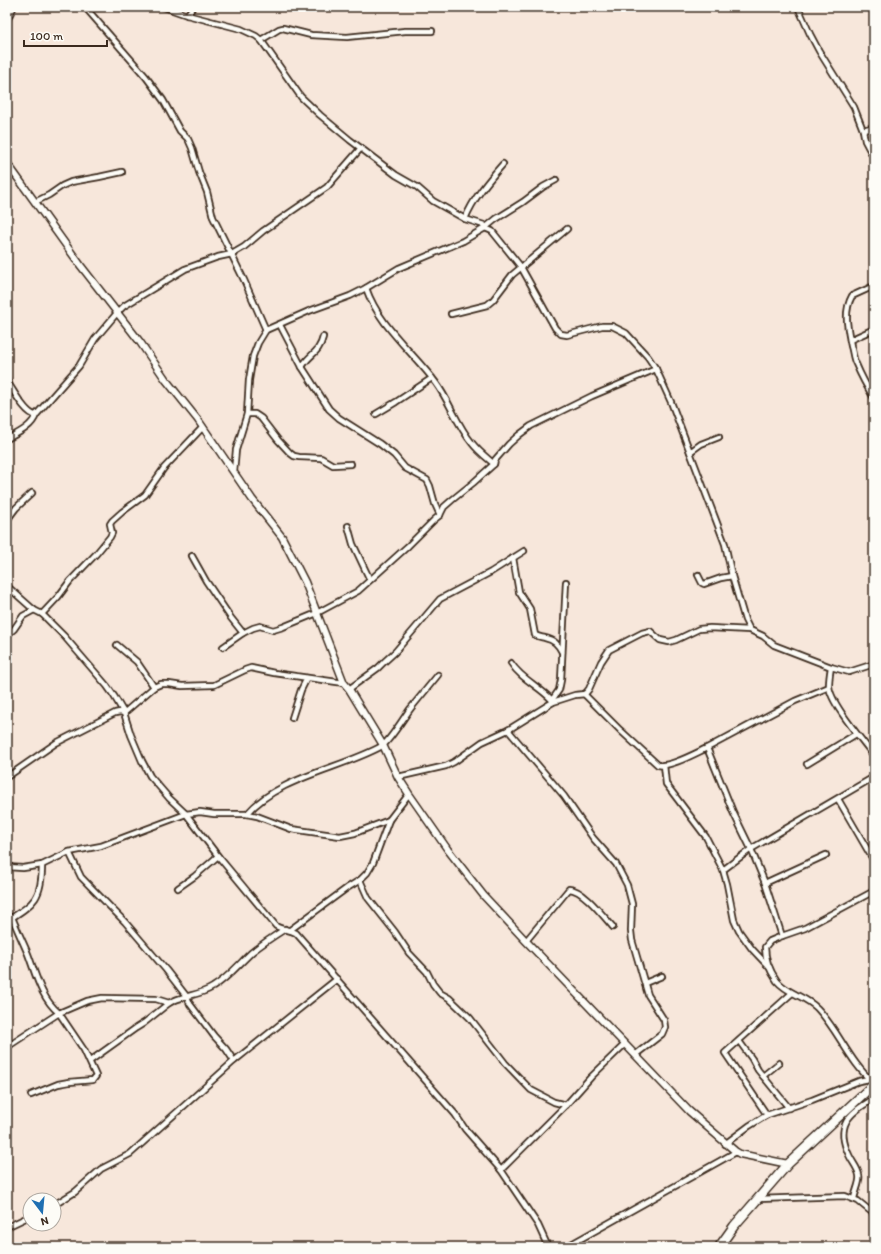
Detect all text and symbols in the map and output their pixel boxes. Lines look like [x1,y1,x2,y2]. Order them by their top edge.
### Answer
scale bar [24,22,107,48]
text: 100 m [30,29,63,43]
north arrow [22,1192,62,1232]
text: N [39,1214,50,1228]

